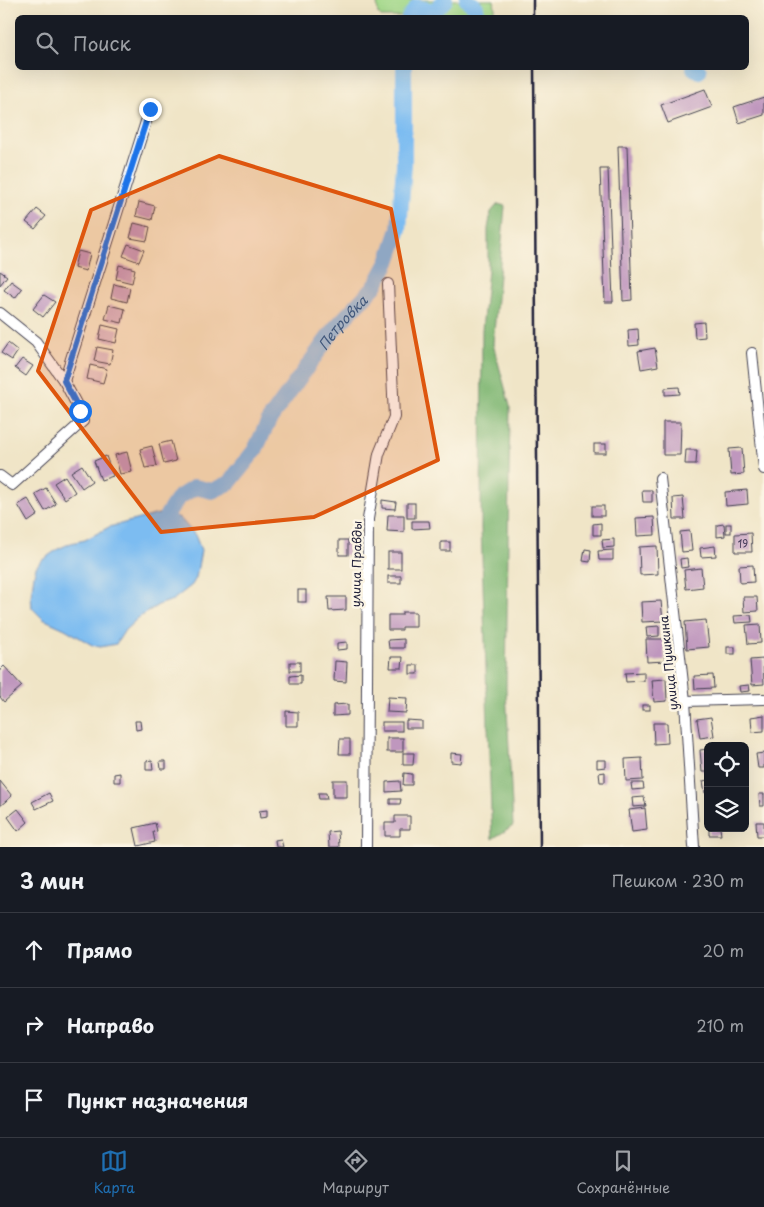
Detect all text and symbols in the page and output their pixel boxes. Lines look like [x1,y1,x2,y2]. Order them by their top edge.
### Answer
search box [15,15,749,70]
icon: search [33,29,61,57]
text: Поиск [73,29,131,57]
route end [139,98,162,121]
water label: Петровка [312,289,373,354]
route start [69,400,92,423]
street label: улица Правды [346,521,366,607]
house number: 19 [738,536,748,551]
street label: улица Пушкина [654,614,682,711]
map controls [704,742,749,832]
button: locate [704,742,749,787]
button: layers [704,787,749,832]
text: 3 мин [20,864,84,896]
text: Пешком · 230 m [612,868,744,892]
icon: ahead [20,936,48,964]
text: Прямо [67,936,132,964]
text: 20 m [703,938,744,962]
icon: right [20,1011,48,1039]
text: Направо [67,1011,154,1039]
text: 210 m [696,1013,744,1037]
icon: arrive [20,1086,48,1114]
text: Пункт назначения [67,1086,248,1114]
tab: Карта [94,1147,135,1198]
tab: Маршрут [323,1147,389,1198]
tab: Сохранённые [577,1147,670,1198]

